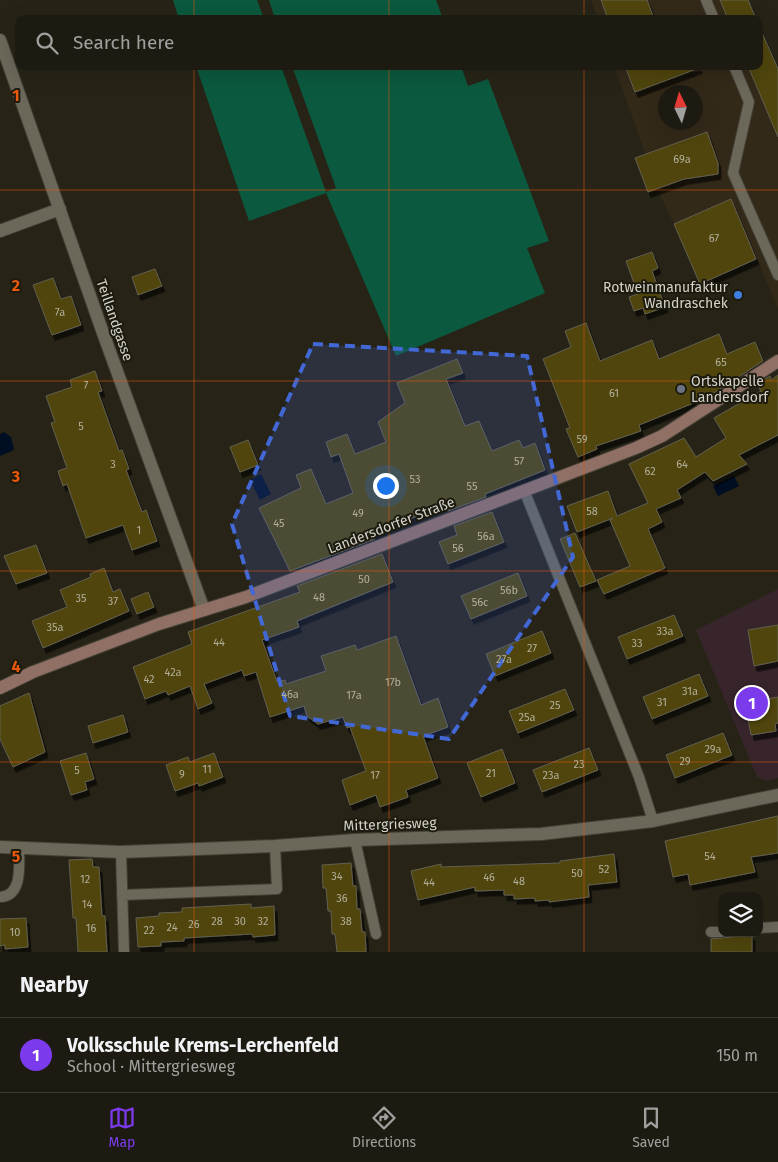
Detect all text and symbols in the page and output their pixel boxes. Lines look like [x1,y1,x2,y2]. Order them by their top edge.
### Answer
search box [15,15,763,70]
icon: search [33,29,61,57]
text: Search here [73,31,174,54]
north arrow [658,85,703,130]
text: 1 [12,86,20,105]
house number: 69a [673,153,691,166]
house number: 67 [709,232,719,245]
text: 2 [12,276,20,295]
street label: Teillandgasse [93,277,136,363]
place label: Rotweinmanufaktur Wandraschek [603,279,729,312]
marker: Rotweinmanufaktur Wandraschek [732,289,744,301]
house number: 7a [55,306,65,319]
house number: 65 [715,356,727,369]
place label: Ortskapelle Landersdorf [691,373,769,406]
house number: 7 [84,379,89,392]
marker: Ortskapelle Landersdorf [675,383,687,395]
house number: 61 [609,387,619,400]
house number: 5 [78,420,84,433]
house number: 59 [576,433,588,446]
house number: 57 [514,455,524,468]
house number: 3 [110,458,116,471]
house number: 64 [676,458,688,471]
house number: 62 [644,465,656,478]
text: 3 [11,467,20,486]
your location [373,473,399,499]
house number: 53 [410,473,420,486]
house number: 55 [467,480,478,493]
street label: Landersdorfer Straße [325,493,457,558]
house number: 58 [586,505,598,518]
house number: 49 [352,507,364,520]
house number: 45 [273,517,285,530]
house number: 1 [137,524,141,537]
house number: 56a [477,530,495,543]
house number: 56 [452,542,464,555]
house number: 50 [358,573,370,586]
house number: 56b [500,584,518,597]
house number: 48 [313,591,325,604]
house number: 35 [76,592,87,605]
house number: 37 [108,595,118,608]
house number: 56c [472,596,488,609]
house number: 35a [47,621,64,634]
house number: 33a [657,625,673,638]
house number: 44 [213,636,225,649]
house number: 33 [632,637,642,650]
house number: 27 [527,642,537,655]
house number: 27a [496,653,512,666]
text: 4 [11,657,21,676]
house number: 42a [165,666,181,679]
house number: 42 [143,673,155,686]
house number: 17b [385,676,401,689]
pin: 1 [736,684,768,722]
house number: 31a [682,685,698,698]
house number: 46a [281,688,299,701]
house number: 17a [346,689,362,702]
house number: 31 [657,696,667,709]
house number: 25 [550,699,561,712]
house number: 25a [519,711,535,724]
house number: 29a [705,743,722,756]
house number: 29 [679,755,691,768]
house number: 23 [574,758,584,771]
house number: 11 [202,763,212,776]
house number: 5 [74,764,80,777]
house number: 21 [486,767,496,780]
house number: 9 [179,768,185,781]
house number: 17 [370,769,380,782]
house number: 23a [543,769,559,782]
street label: Mittergriesweg [343,814,438,835]
text: 5 [12,847,21,866]
house number: 54 [704,850,716,863]
house number: 52 [599,863,609,876]
house number: 50 [571,867,583,880]
house number: 34 [331,870,343,883]
house number: 46 [483,871,495,884]
house number: 12 [80,873,90,886]
house number: 48 [513,875,525,888]
house number: 44 [423,876,435,889]
house number: 36 [336,892,348,905]
map controls [718,892,763,937]
button: layers [718,892,763,937]
house number: 14 [82,898,92,911]
house number: 28 [211,915,223,928]
house number: 30 [234,915,246,928]
house number: 32 [258,915,268,928]
house number: 38 [340,915,352,928]
house number: 26 [188,918,200,931]
house number: 24 [167,921,178,934]
house number: 16 [86,922,96,935]
house number: 22 [144,924,154,937]
house number: 10 [10,926,20,939]
text: Nearby [20,972,88,998]
text: Volksschule Krems-Lerchenfeld [67,1034,339,1057]
text: 1 [32,1046,40,1065]
text: 150 m [716,1046,758,1065]
text: School · Mittergriesweg [67,1057,235,1076]
tab: Map [108,1104,136,1151]
tab: Directions [352,1104,416,1151]
tab: Saved [632,1104,670,1151]

